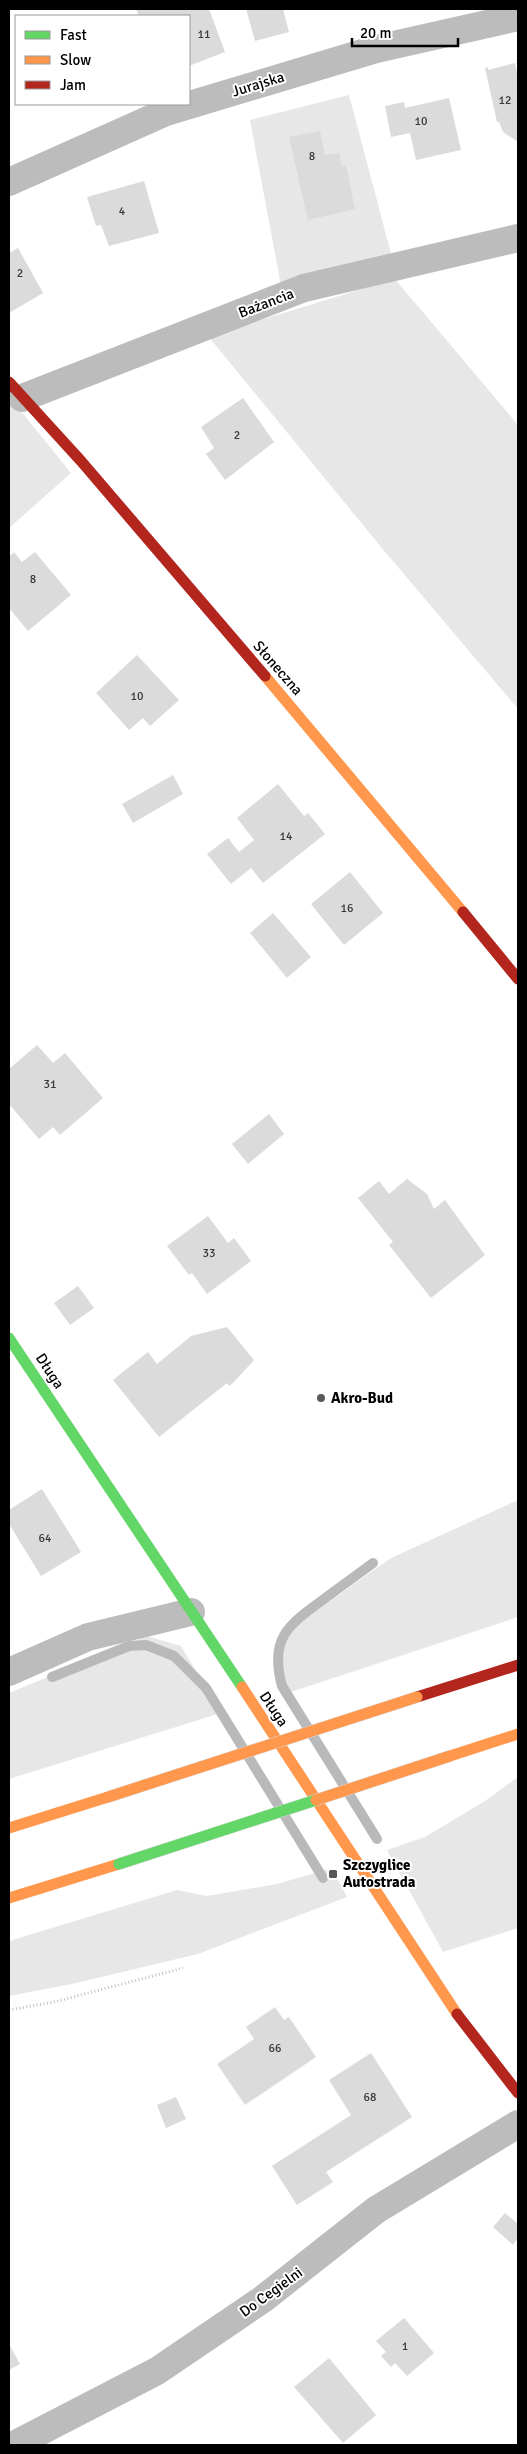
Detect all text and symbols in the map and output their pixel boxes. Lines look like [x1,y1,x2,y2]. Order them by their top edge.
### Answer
legend [15,15,190,105]
scale bar [352,15,458,47]
text: 20 m [360,24,391,42]
text: Fast [60,26,87,44]
house number: 11 [198,27,210,42]
text: Slow [60,51,91,69]
street label: Jurajska [230,68,286,100]
text: Jam [60,76,86,94]
house number: 12 [499,93,511,108]
house number: 10 [415,114,427,129]
house number: 8 [309,149,315,164]
house number: 4 [119,204,126,219]
house number: 2 [17,266,23,281]
street label: Bażancia [236,284,296,322]
house number: 2 [234,428,240,443]
house number: 8 [30,572,36,587]
street label: Słoneczna [249,637,307,699]
house number: 10 [131,689,143,704]
house number: 14 [280,829,293,844]
house number: 16 [341,901,353,916]
house number: 31 [44,1077,56,1092]
house number: 33 [203,1246,215,1261]
street label: Długa [32,1350,68,1392]
place label: Akro-Bud [331,1389,393,1407]
marker: Akro-Bud [315,1392,327,1404]
house number: 64 [39,1531,52,1546]
street label: Długa [256,1688,292,1730]
place label: Szczyglice Autostrada [343,1856,416,1891]
marker: Szczyglice Autostrada [327,1868,339,1880]
house number: 66 [269,2041,281,2056]
house number: 68 [364,2090,376,2105]
street label: Do Cegielni [236,2263,306,2321]
house number: 1 [402,2339,408,2354]

